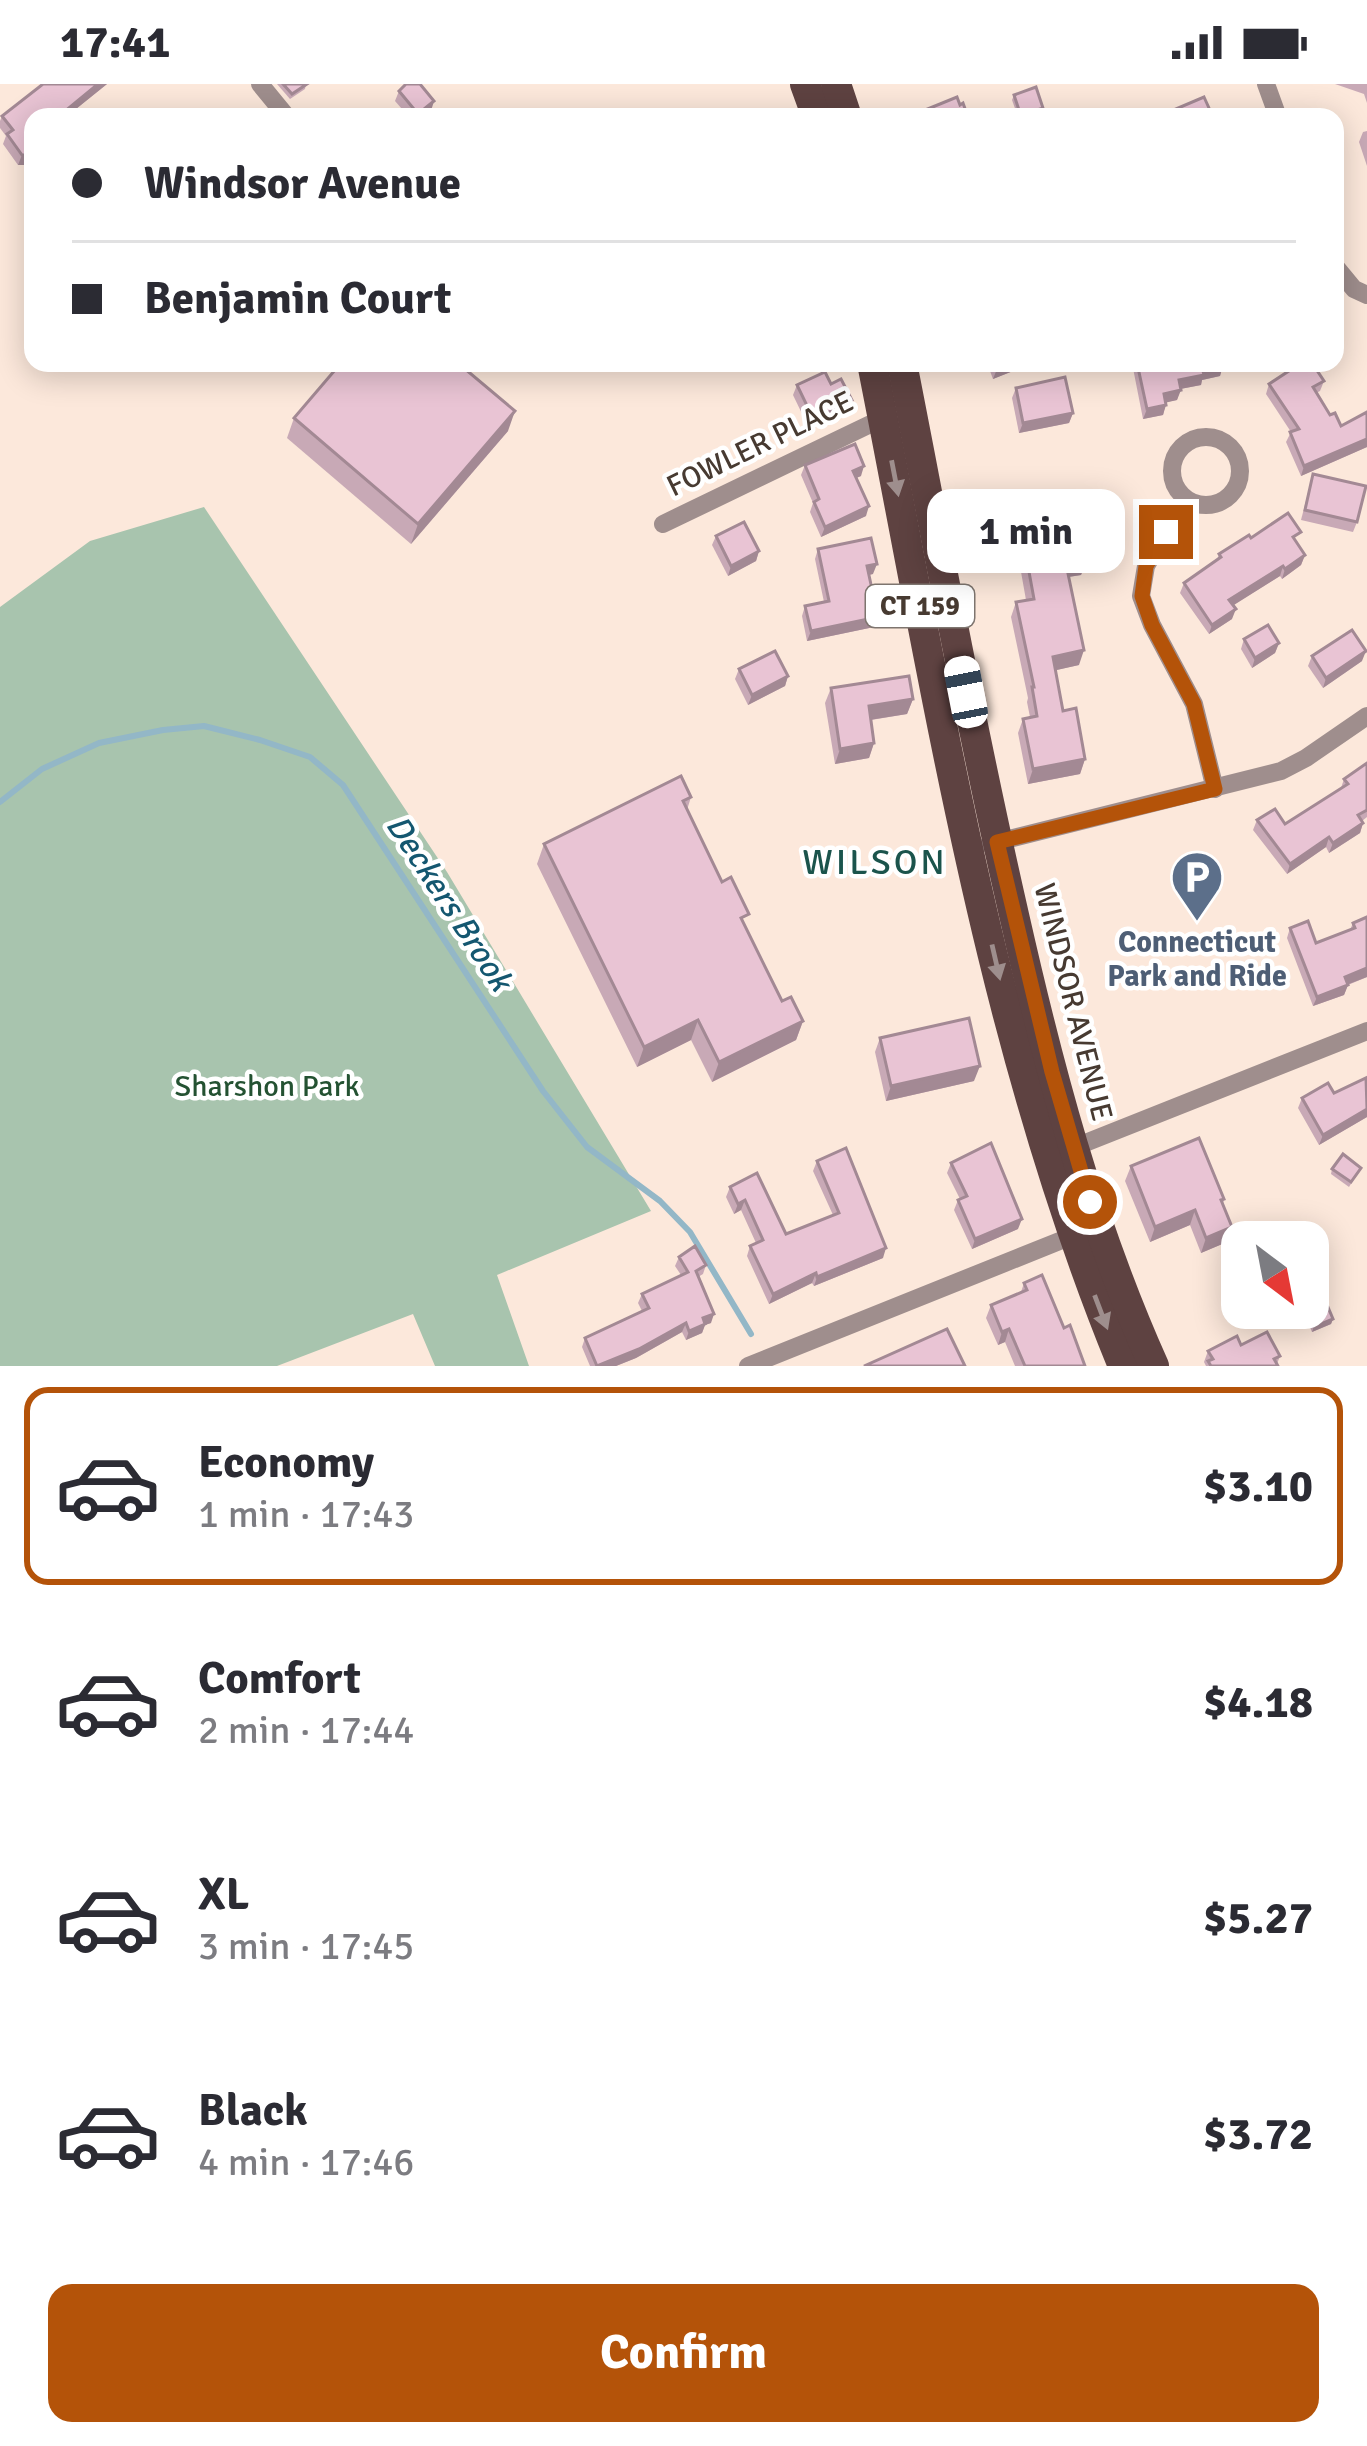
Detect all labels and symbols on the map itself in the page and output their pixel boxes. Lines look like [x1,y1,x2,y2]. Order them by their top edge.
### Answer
street label: FOWLER PLACE [661,383,859,505]
one-way arrow [886,459,905,497]
callout: 1 min [926,490,1124,574]
route end [1139,505,1193,559]
road number: CT 159 [866,585,974,627]
car [941,653,991,731]
water label: Deckers Brook [377,807,522,1001]
district label: WILSON [802,840,948,885]
parking icon: Connecticut Park and Ride [1169,849,1225,923]
street label: WINDSOR AVENUE [1026,879,1120,1125]
place label: Connecticut Park and Ride [1107,924,1287,995]
one-way arrow [987,944,1006,982]
park label: Sharshon Park [175,1068,359,1105]
route start [1063,1175,1117,1229]
north arrow [1221,1221,1329,1329]
one-way arrow [1092,1294,1111,1330]

